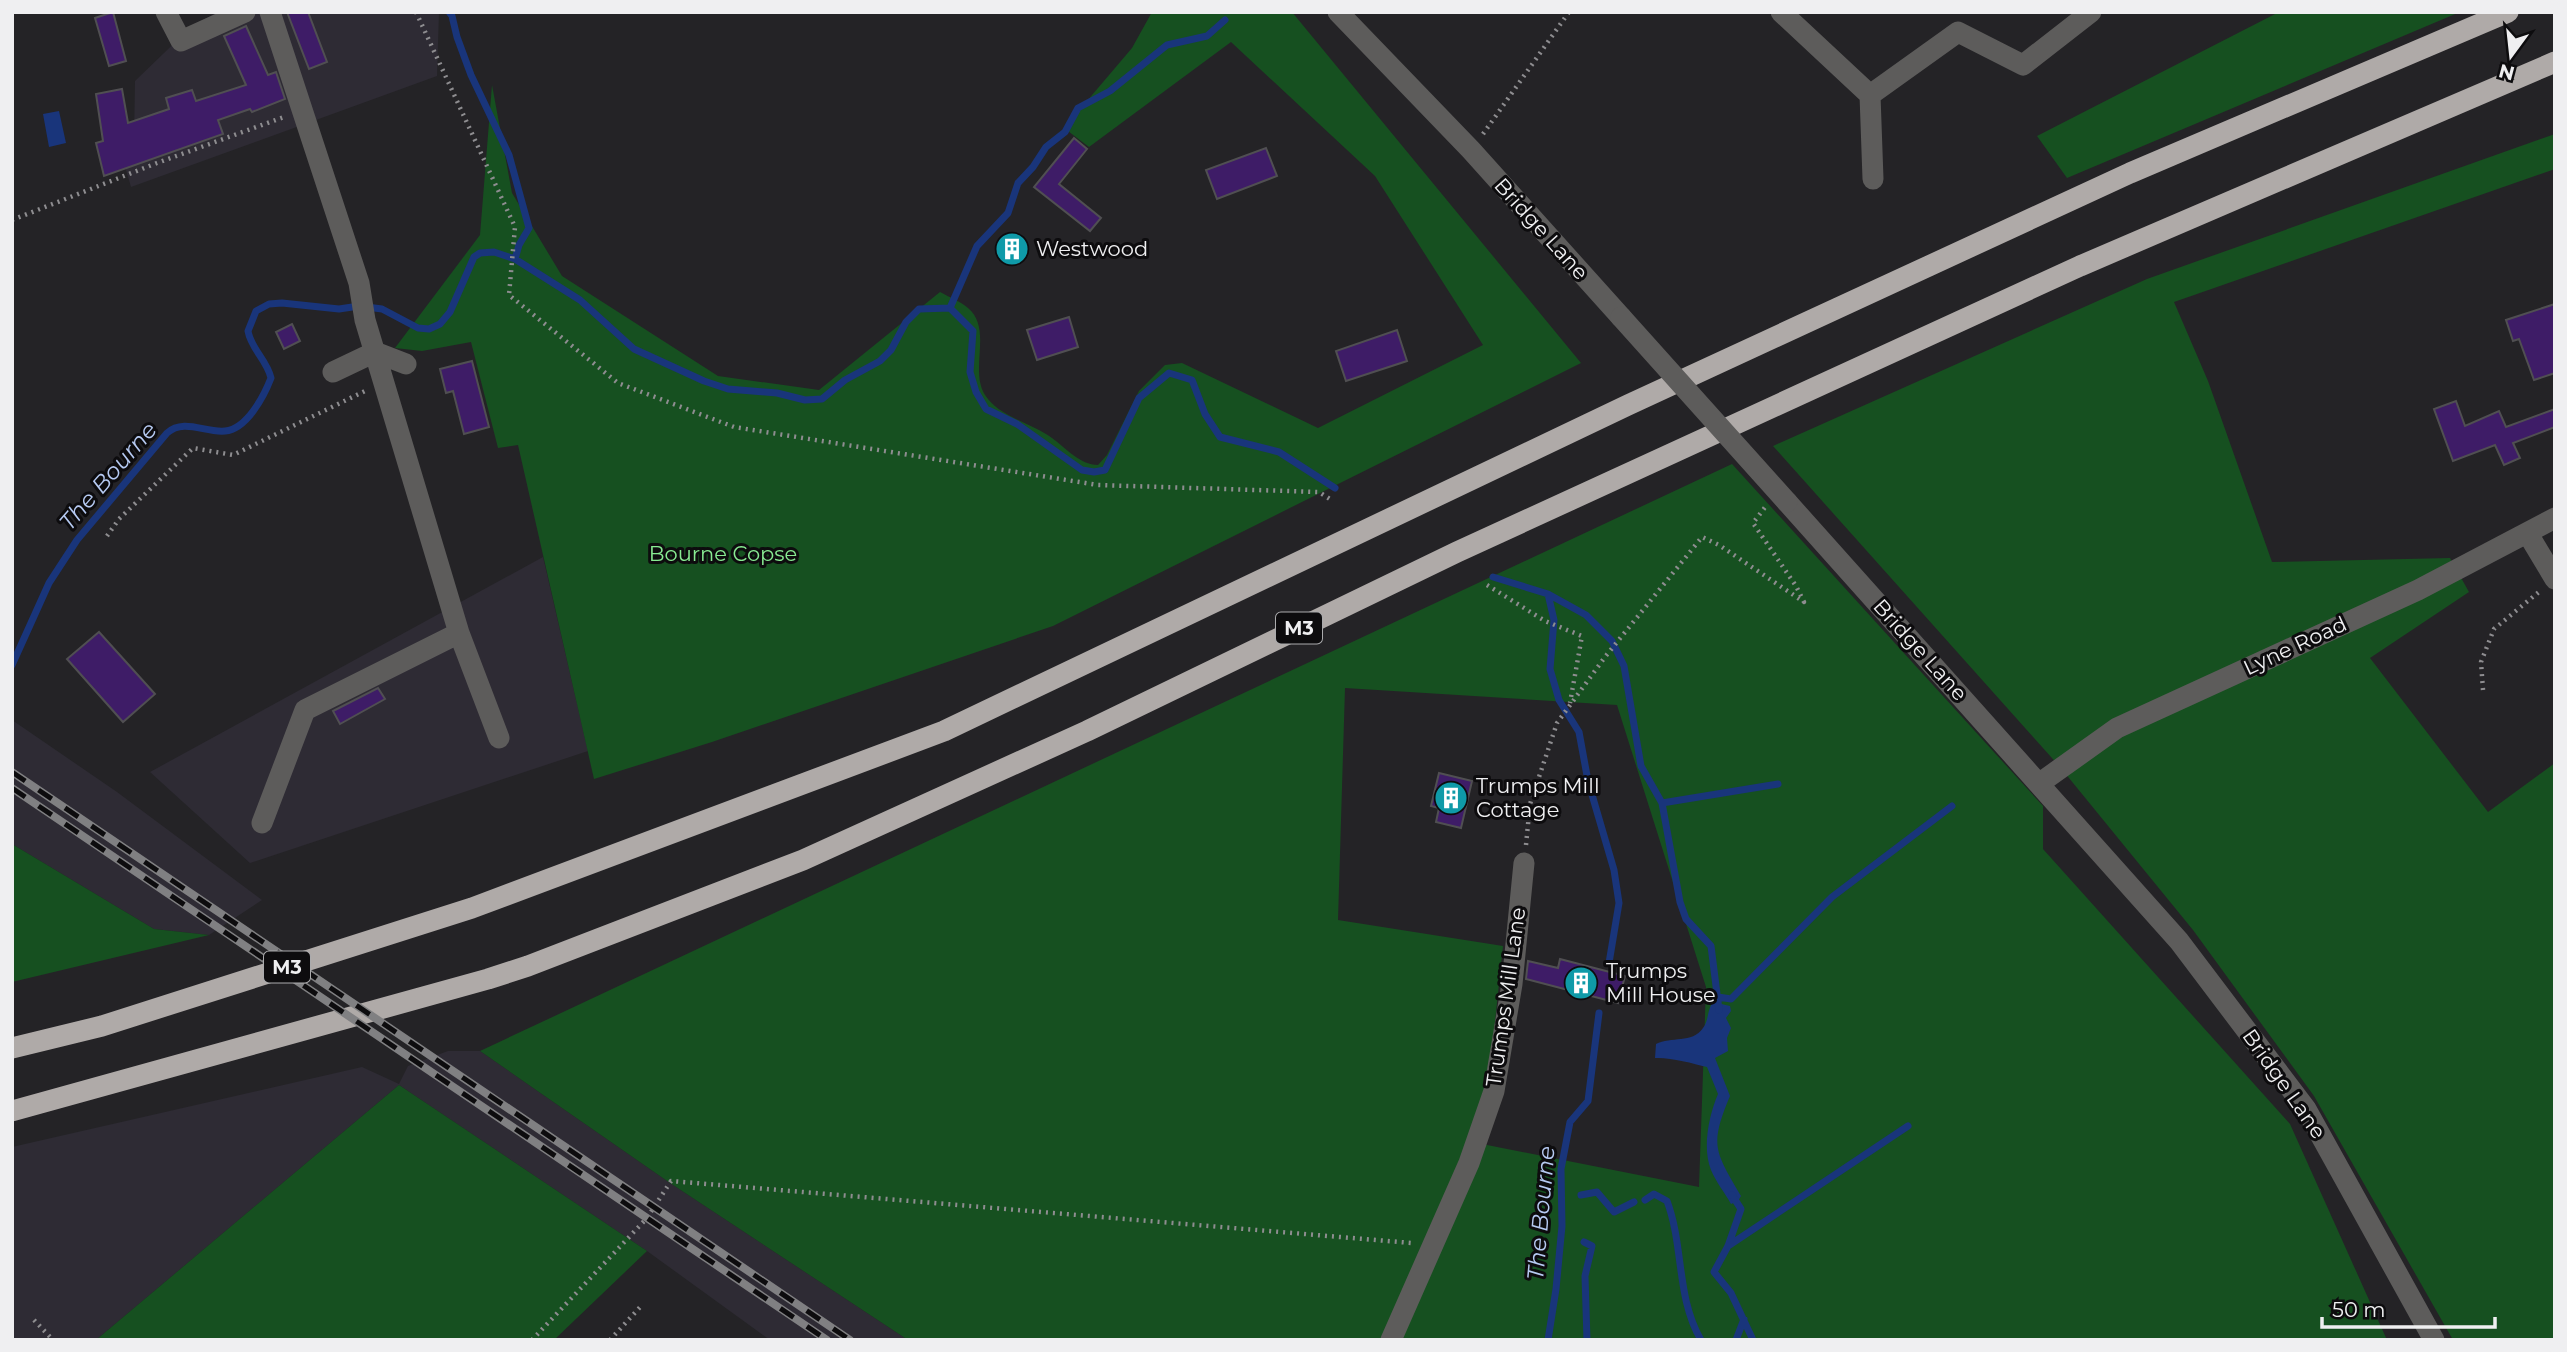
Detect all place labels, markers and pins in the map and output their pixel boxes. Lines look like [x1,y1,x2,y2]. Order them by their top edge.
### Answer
building icon: Westwood [993,230,1031,268]
place label: Westwood [1036,236,1148,261]
place label: Trumps Mill Cottage [1476,773,1600,822]
building icon: Trumps Mill Cottage [1432,779,1470,817]
place label: Trumps Mill House [1606,958,1716,1007]
building icon: Trumps Mill House [1562,964,1600,1002]

